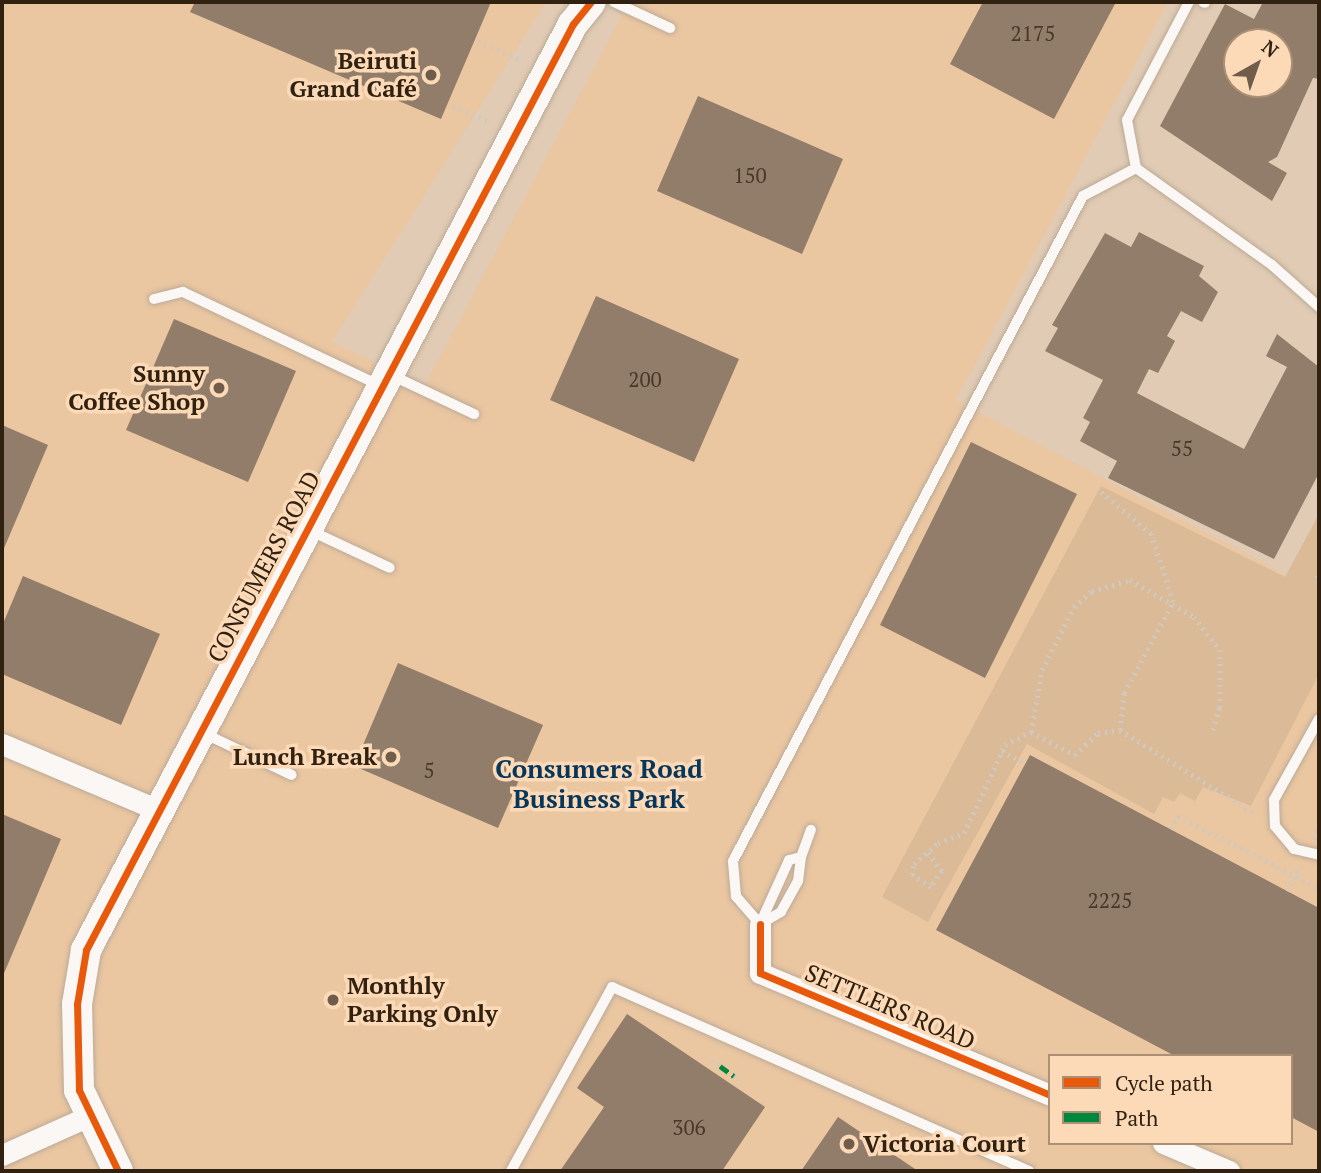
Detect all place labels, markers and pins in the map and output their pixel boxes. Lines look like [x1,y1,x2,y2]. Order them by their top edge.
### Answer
place label: Beiruti Grand Café [289,47,417,103]
marker: Beiruti Grand Café [423,67,439,83]
place label: Sunny Coffee Shop [68,360,205,416]
marker: Sunny Coffee Shop [211,380,227,396]
place label: Lunch Break [233,743,377,771]
marker: Lunch Break [383,749,399,765]
place label: Monthly Parking Only [347,972,498,1028]
marker: Monthly Parking Only [325,992,341,1008]
place label: Victoria Court [863,1130,1026,1158]
marker: Victoria Court [841,1136,857,1152]

